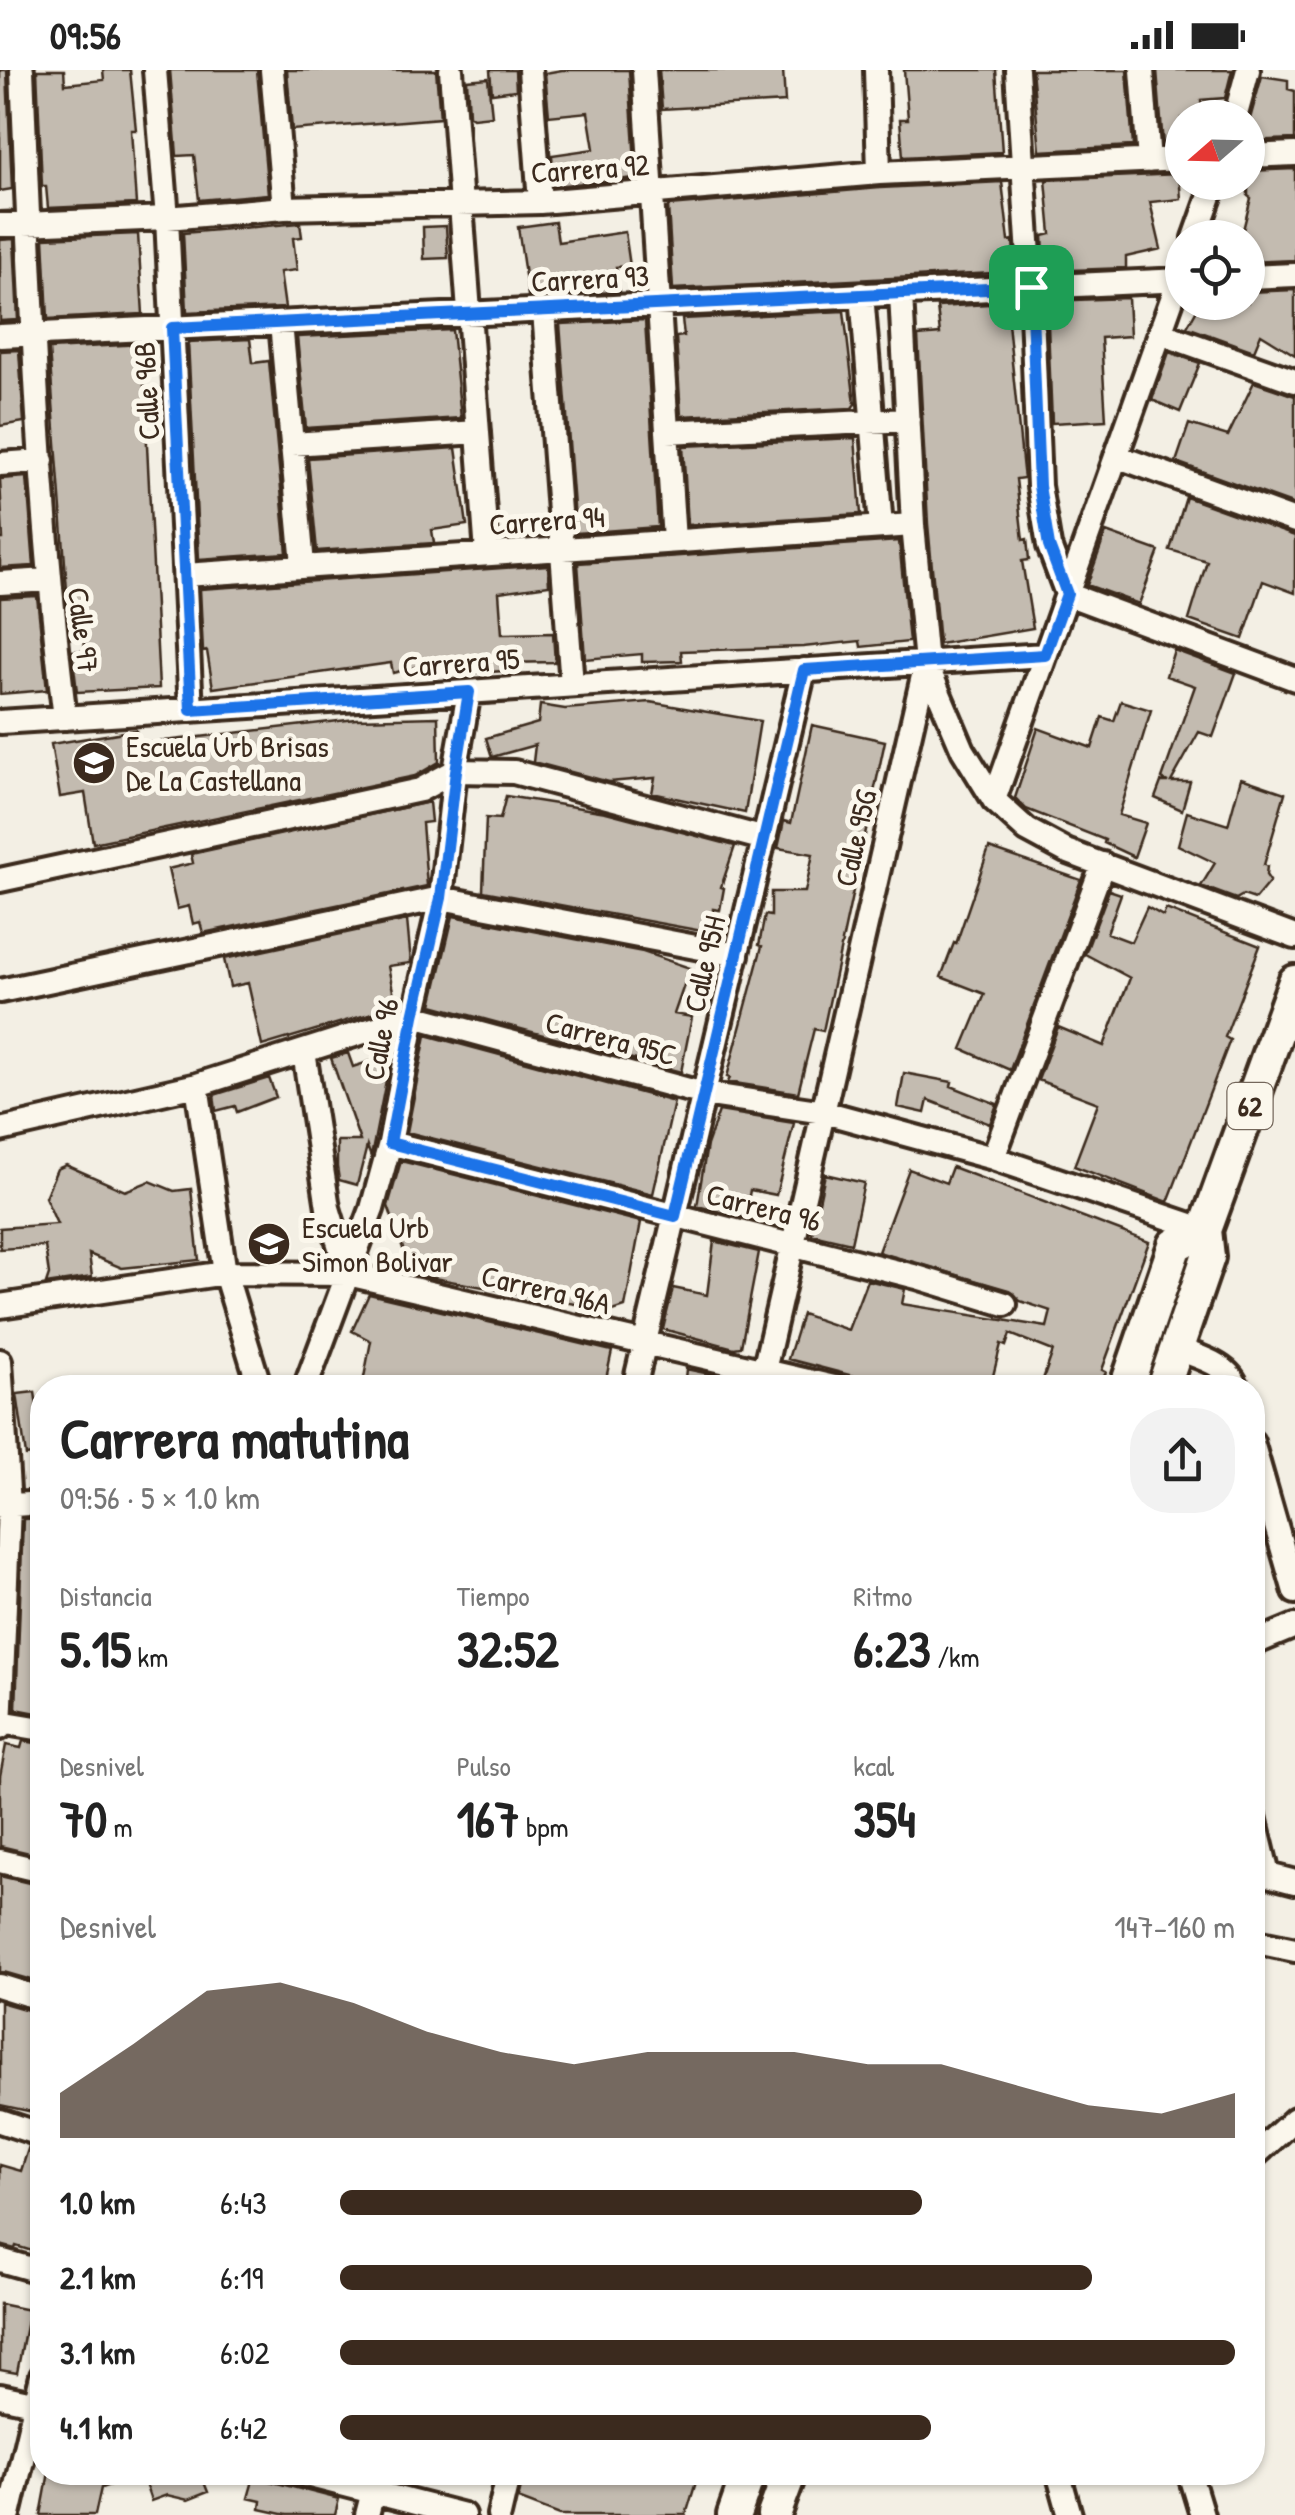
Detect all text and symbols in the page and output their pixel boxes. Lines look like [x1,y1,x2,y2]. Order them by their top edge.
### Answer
text: 09:56 [50,9,121,61]
north arrow [1165,100,1265,200]
map controls [1165,100,1265,320]
street label: Carrera 92 [529,144,651,192]
button: locate [1165,220,1265,320]
pin [989,245,1074,330]
street label: Carrera 93 [530,255,650,301]
icon: arrive [1004,260,1059,315]
street label: Calle 96B [123,341,169,441]
street label: Carrera 94 [488,496,606,544]
street label: Calle 97 [59,585,109,675]
street label: Carrera 95 [401,638,521,686]
place label: Escuela Urb Brisas De La Castellana [126,726,329,800]
school or university icon: Escuela Urb Brisas De La Castellana [71,740,117,786]
street label: Calle 95G [824,785,886,890]
street label: Calle 95H [674,912,734,1016]
street label: Calle 96 [352,994,408,1084]
street label: Carrera 95C [541,1001,681,1075]
road number: 62 [1228,1083,1272,1129]
street label: Carrera 96 [703,1174,825,1240]
place label: Escuela Urb Simon Bolivar [302,1207,453,1281]
school or university icon: Escuela Urb Simon Bolivar [246,1221,292,1267]
street label: Carrera 96A [478,1255,615,1323]
text: Carrera matutina [60,1401,409,1475]
button: share [1130,1408,1235,1513]
text: 09:56 · 5 × 1.0 km [60,1476,260,1519]
text: Distancia [60,1577,152,1615]
text: Tiempo [457,1577,530,1615]
text: Ritmo [853,1577,912,1615]
text: 5.15 [60,1615,131,1683]
text: 32:52 [457,1615,559,1683]
text: 6:23 [853,1615,931,1683]
text: km [131,1638,168,1676]
text: /km [931,1638,980,1676]
text: Desnivel [60,1747,144,1785]
text: Pulso [457,1747,511,1785]
text: kcal [853,1747,894,1785]
text: 70 [60,1785,107,1853]
text: 167 [457,1785,520,1853]
text: 354 [853,1785,916,1853]
text: m [107,1808,133,1846]
text: bpm [520,1808,569,1846]
text: Desnivel [60,1905,156,1948]
text: 147–160 m [1114,1905,1235,1948]
text: 1.0 km [60,2181,135,2224]
text: 6:43 [220,2181,267,2224]
text: 2.1 km [60,2256,136,2299]
text: 6:19 [220,2256,264,2299]
text: 3.1 km [60,2331,135,2374]
text: 6:02 [220,2331,270,2374]
text: 4.1 km [60,2406,133,2449]
text: 6:42 [220,2406,267,2449]

